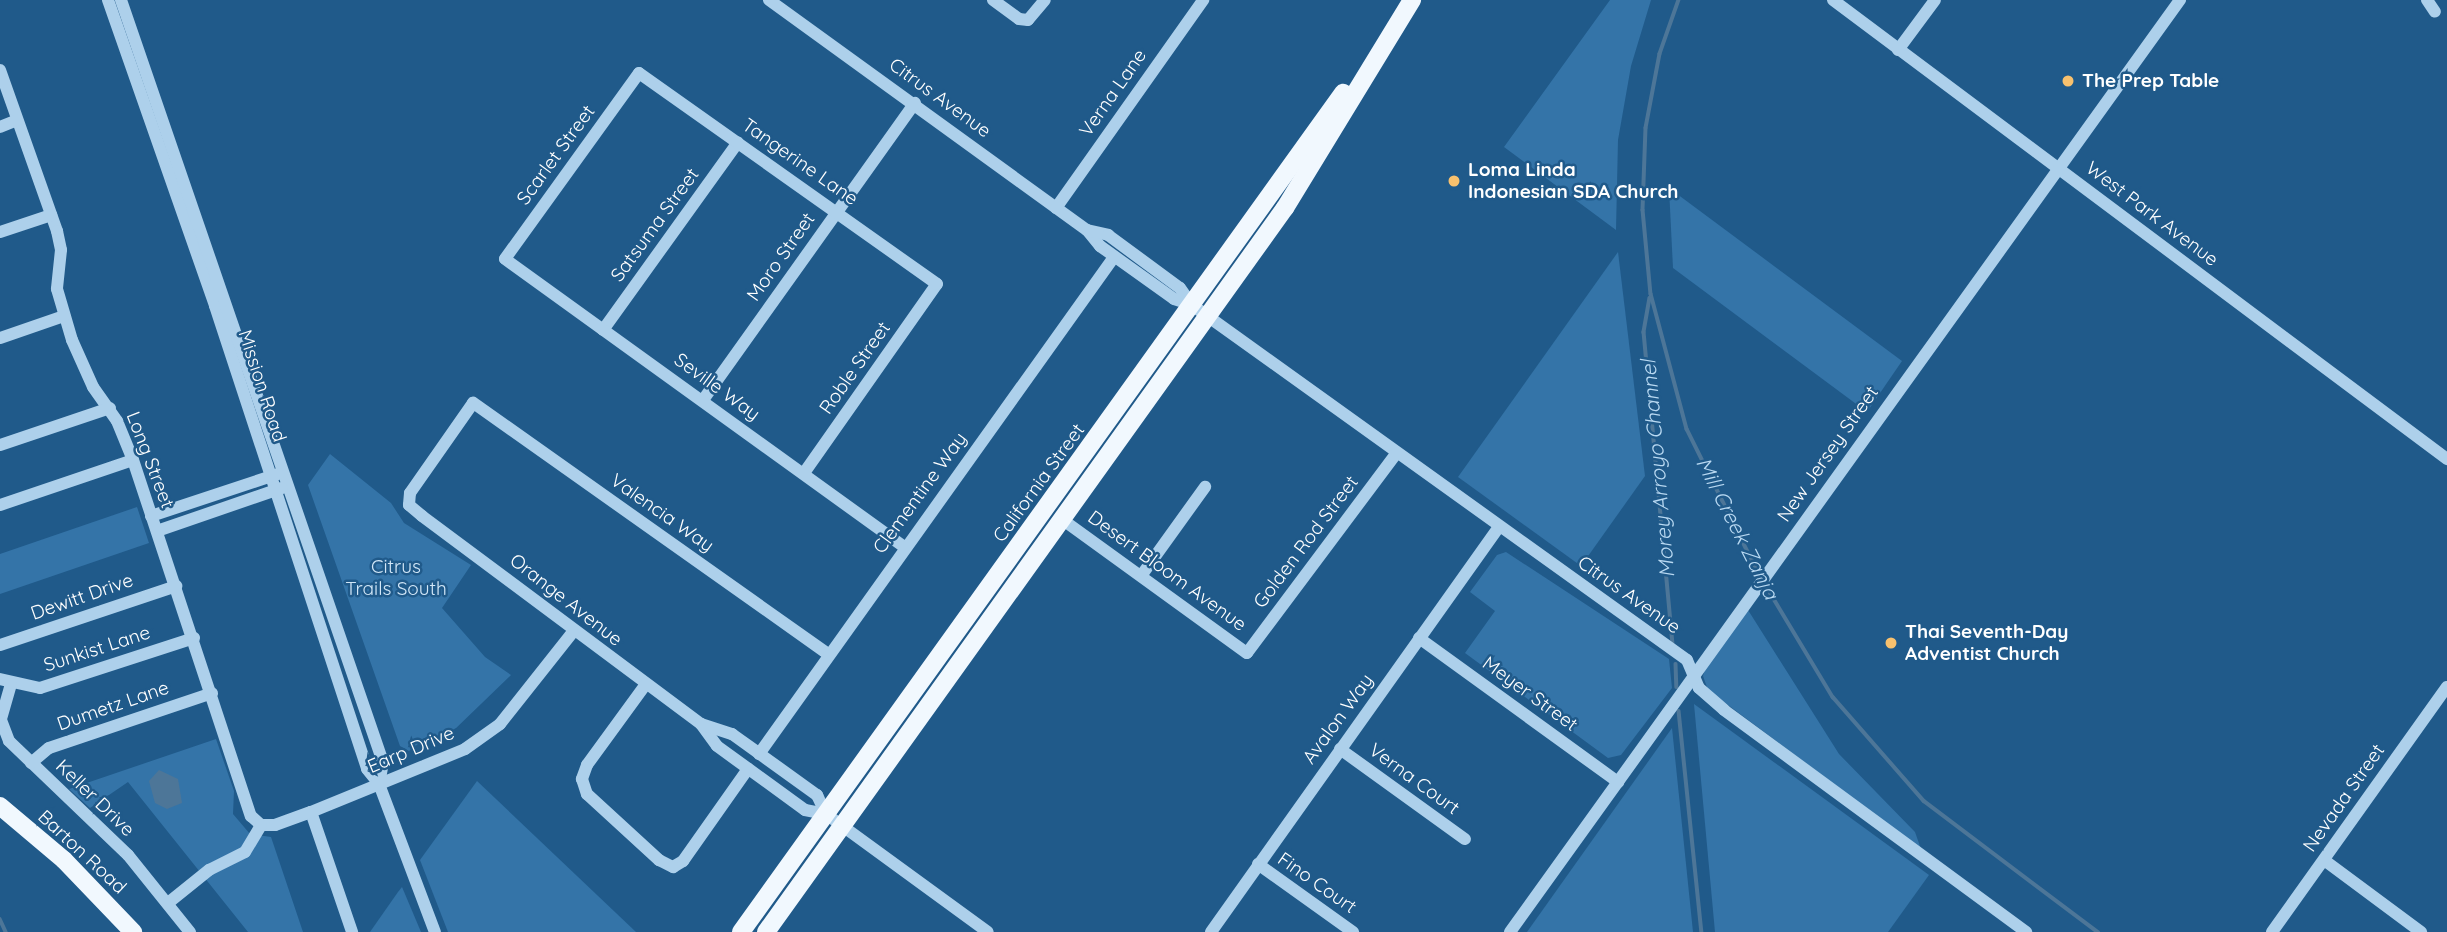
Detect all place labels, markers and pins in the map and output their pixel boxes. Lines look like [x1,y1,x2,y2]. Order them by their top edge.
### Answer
place label: The Prep Table [2082,70,2219,92]
marker: The Prep Table [2060,73,2076,89]
place label: Loma Linda Indonesian SDA Church [1468,159,1678,203]
marker: Loma Linda Indonesian SDA Church [1446,173,1462,189]
place label: Thai Seventh-Day Adventist Church [1905,621,2068,665]
marker: Thai Seventh-Day Adventist Church [1883,635,1899,651]

